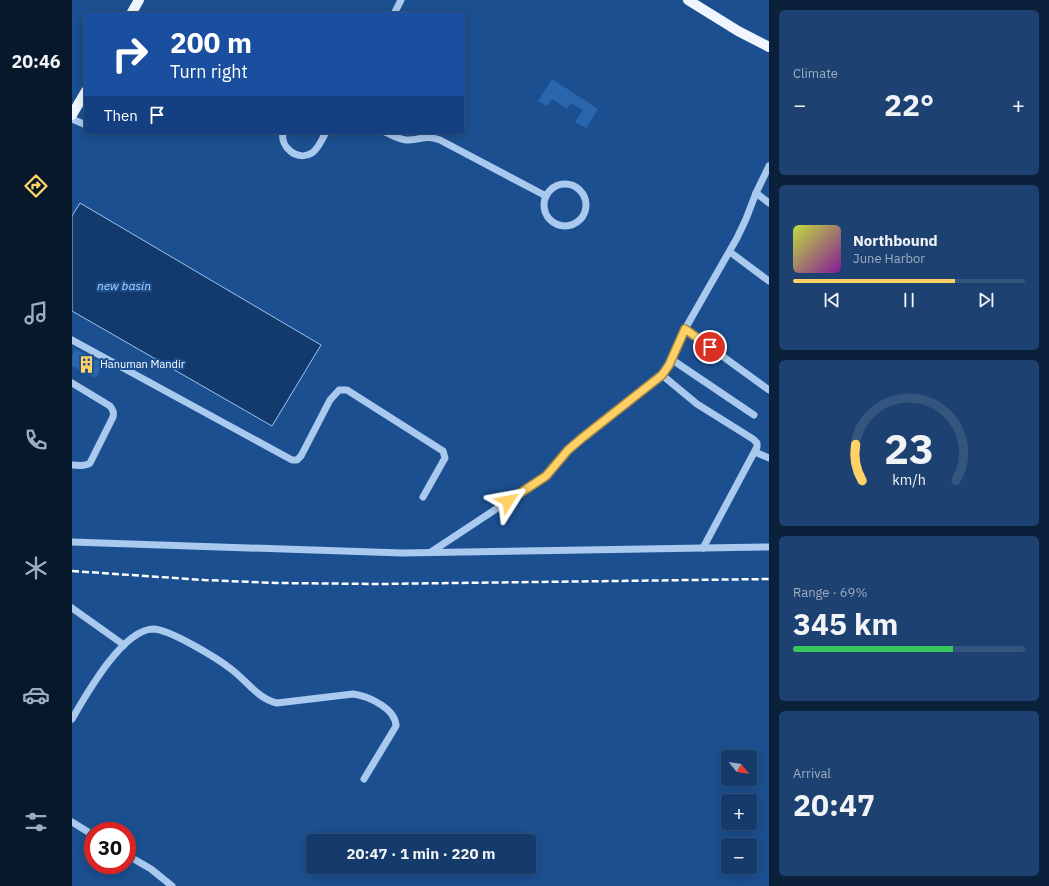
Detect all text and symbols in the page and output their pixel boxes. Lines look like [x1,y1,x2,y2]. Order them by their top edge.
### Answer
text: 200 m [170,24,252,61]
icon: right [104,28,156,80]
text: 20:46 [11,50,61,73]
text: Turn right [170,60,248,83]
text: Climate [793,65,838,82]
text: 22° [884,85,934,124]
text: − [793,90,806,119]
text: + [1012,90,1025,119]
icon: arrive [146,104,168,126]
text: Then [104,106,138,125]
icon: directions [22,172,50,200]
text: Northbound [853,231,938,250]
text: June Harbor [853,250,925,267]
water label: new basin [97,278,151,293]
icon: previous [821,289,843,311]
icon: pause [898,289,920,311]
icon: next [975,289,997,311]
icon: music [22,299,50,327]
pin [693,330,727,364]
icon: arrive [699,336,721,358]
building icon: Hanuman Mandir [77,354,97,374]
place label: Hanuman Mandir [100,357,185,371]
text: 23 [884,421,934,475]
icon: phone [22,426,50,454]
text: km/h [892,470,926,489]
position arrow [487,480,529,522]
icon: climate [22,554,50,582]
text: Range · 69% [793,584,867,601]
text: 345 km [793,604,898,643]
icon: car [22,681,50,709]
north arrow [721,750,757,786]
map controls [721,750,757,874]
text: Arrival [793,765,831,782]
text: 20:47 [793,785,875,824]
button: + [721,794,757,830]
icon: filters [22,808,50,836]
speed limit sign: 30 [84,822,136,874]
button: − [721,838,757,874]
text: 20:47 · 1 min · 220 m [347,844,495,863]

